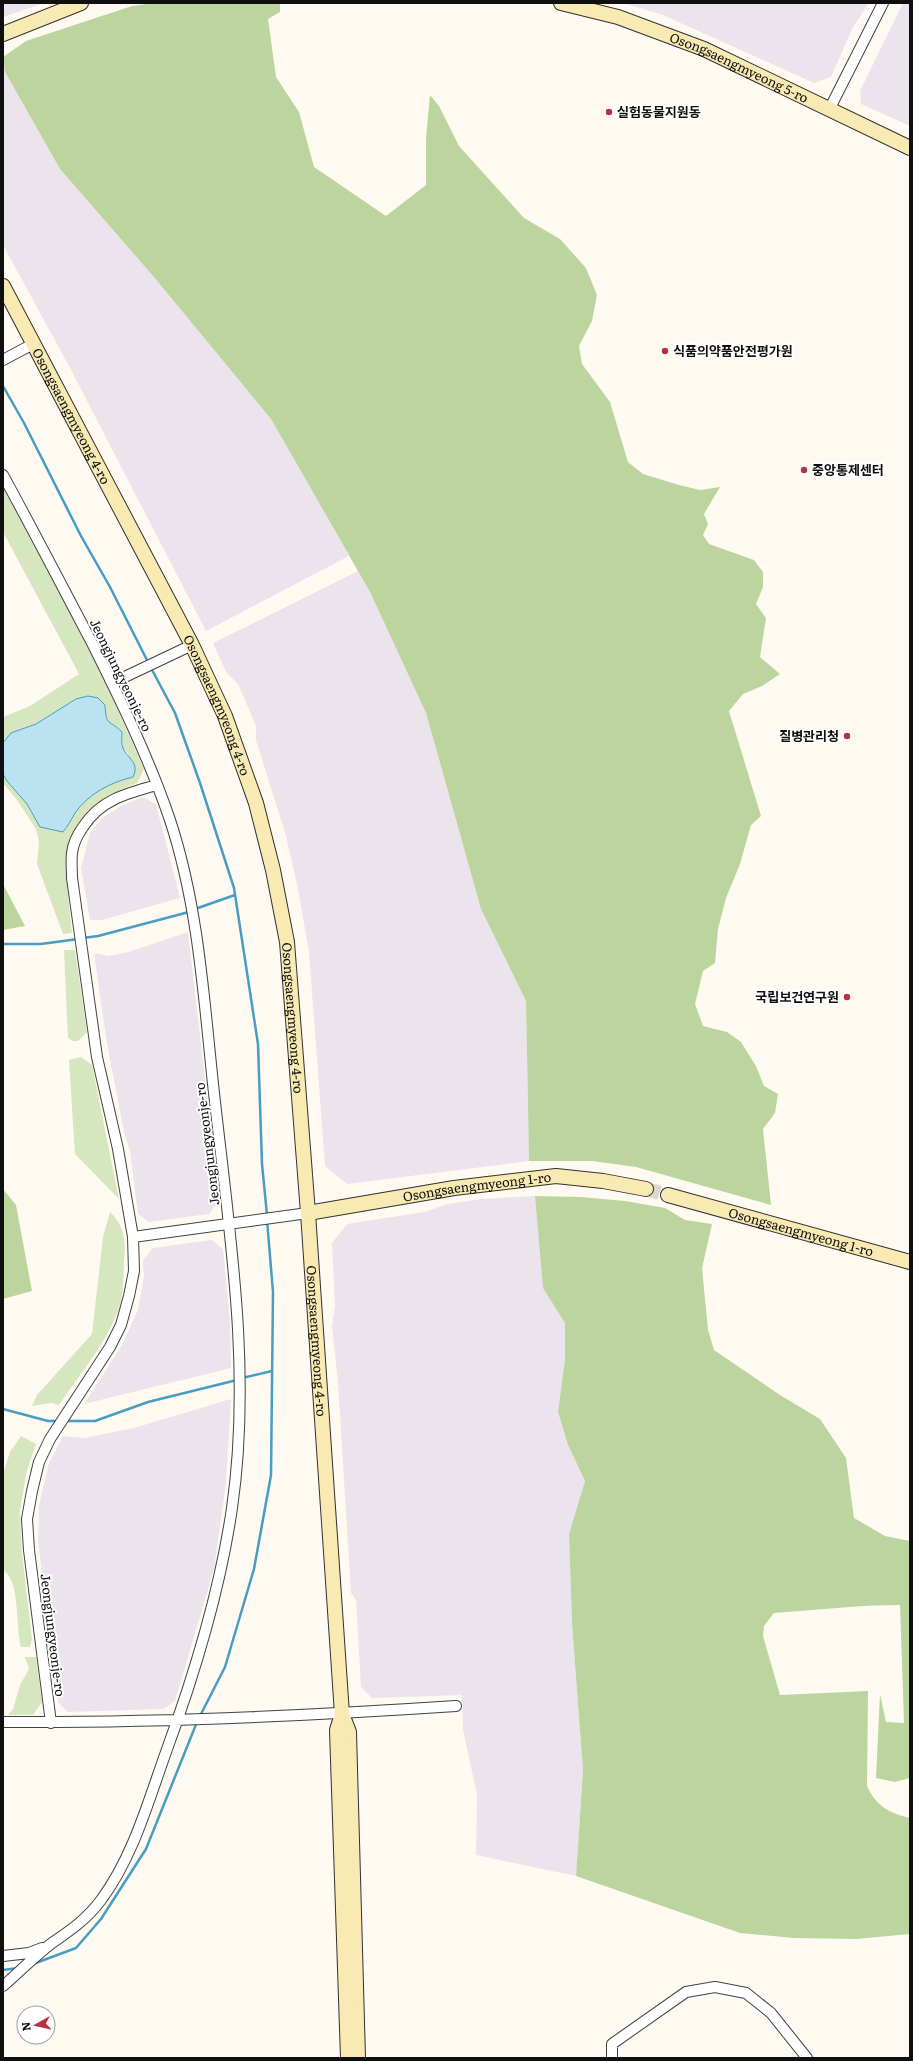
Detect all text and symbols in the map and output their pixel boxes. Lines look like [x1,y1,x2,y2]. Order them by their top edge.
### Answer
street label: Osongsaengmyeong 5-ro [667,27,812,107]
place label: 실험동물지원동 [617,102,701,121]
marker: 실험동물지원동 [604,107,614,117]
place label: 식품의약품안전평가원 [673,341,793,360]
street label: Osongsaengmyeong 4-ro [28,344,116,488]
marker: 식품의약품안전평가원 [660,346,670,356]
place label: 중앙통제센터 [812,460,884,479]
marker: 중앙통제센터 [799,465,809,475]
street label: Jeongjungyeonje-ro [86,615,157,735]
street label: Osongsaengmyeong 4-ro [179,631,256,778]
place label: 질병관리청 [779,726,839,745]
marker: 질병관리청 [842,731,852,741]
street label: Osongsaengmyeong 4-ro [278,942,309,1095]
place label: 국립보건연구원 [755,987,839,1006]
marker: 국립보건연구원 [842,992,852,1002]
street label: Jeongjungyeonje-ro [189,1081,223,1207]
street label: Osongsaengmyeong 1-ro [401,1167,552,1206]
street label: Osongsaengmyeong 1-ro [727,1202,876,1261]
street label: Osongsaengmyeong 4-ro [303,1265,332,1418]
street label: Jeongjungyeonje-ro [37,1572,71,1698]
north arrow [16,2005,56,2045]
text: N [17,2021,34,2032]

